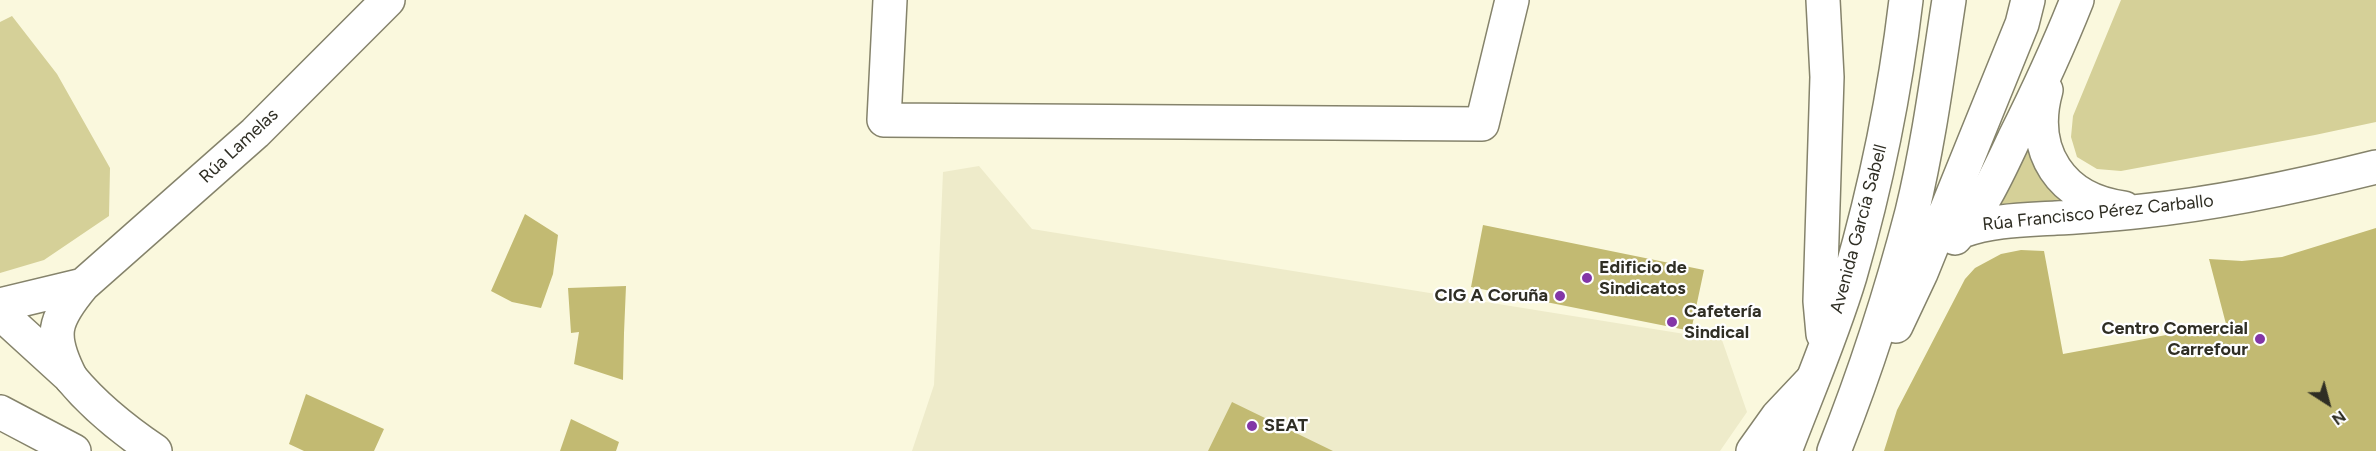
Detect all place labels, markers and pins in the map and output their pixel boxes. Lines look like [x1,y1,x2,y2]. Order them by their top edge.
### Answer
place label: Edificio de Sindicatos [1599,257,1687,300]
marker: Edificio de Sindicatos [1580,271,1594,285]
place label: CIG A Coruña [1435,285,1548,307]
marker: CIG A Coruña [1553,289,1567,303]
place label: Cafetería Sindical [1684,301,1762,344]
marker: Cafetería Sindical [1665,315,1679,329]
place label: Centro Comercial Carrefour [2101,318,2248,360]
marker: Centro Comercial Carrefour [2253,332,2267,346]
place label: SEAT [1264,415,1308,437]
marker: SEAT [1245,419,1259,433]

